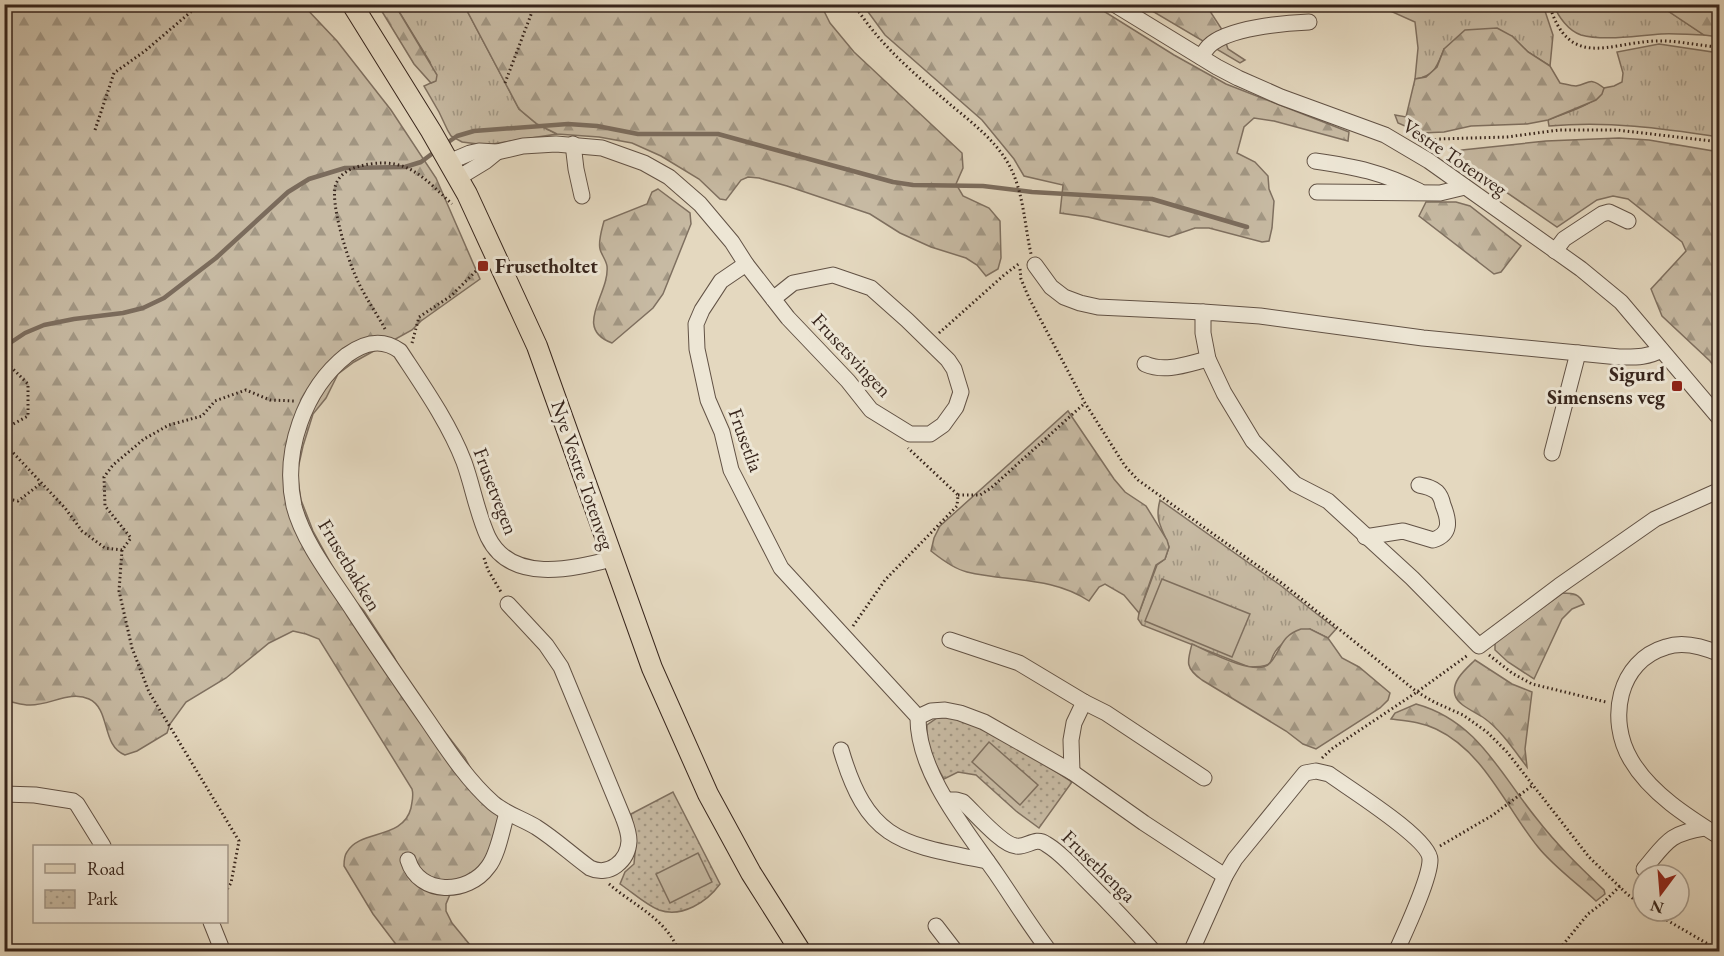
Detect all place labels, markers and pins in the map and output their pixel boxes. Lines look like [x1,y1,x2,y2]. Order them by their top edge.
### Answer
place label: Frusetholtet [495,253,598,279]
marker: Frusetholtet [476,259,490,273]
place label: Sigurd Simensens veg [1547,361,1666,410]
marker: Sigurd Simensens veg [1670,379,1684,393]

